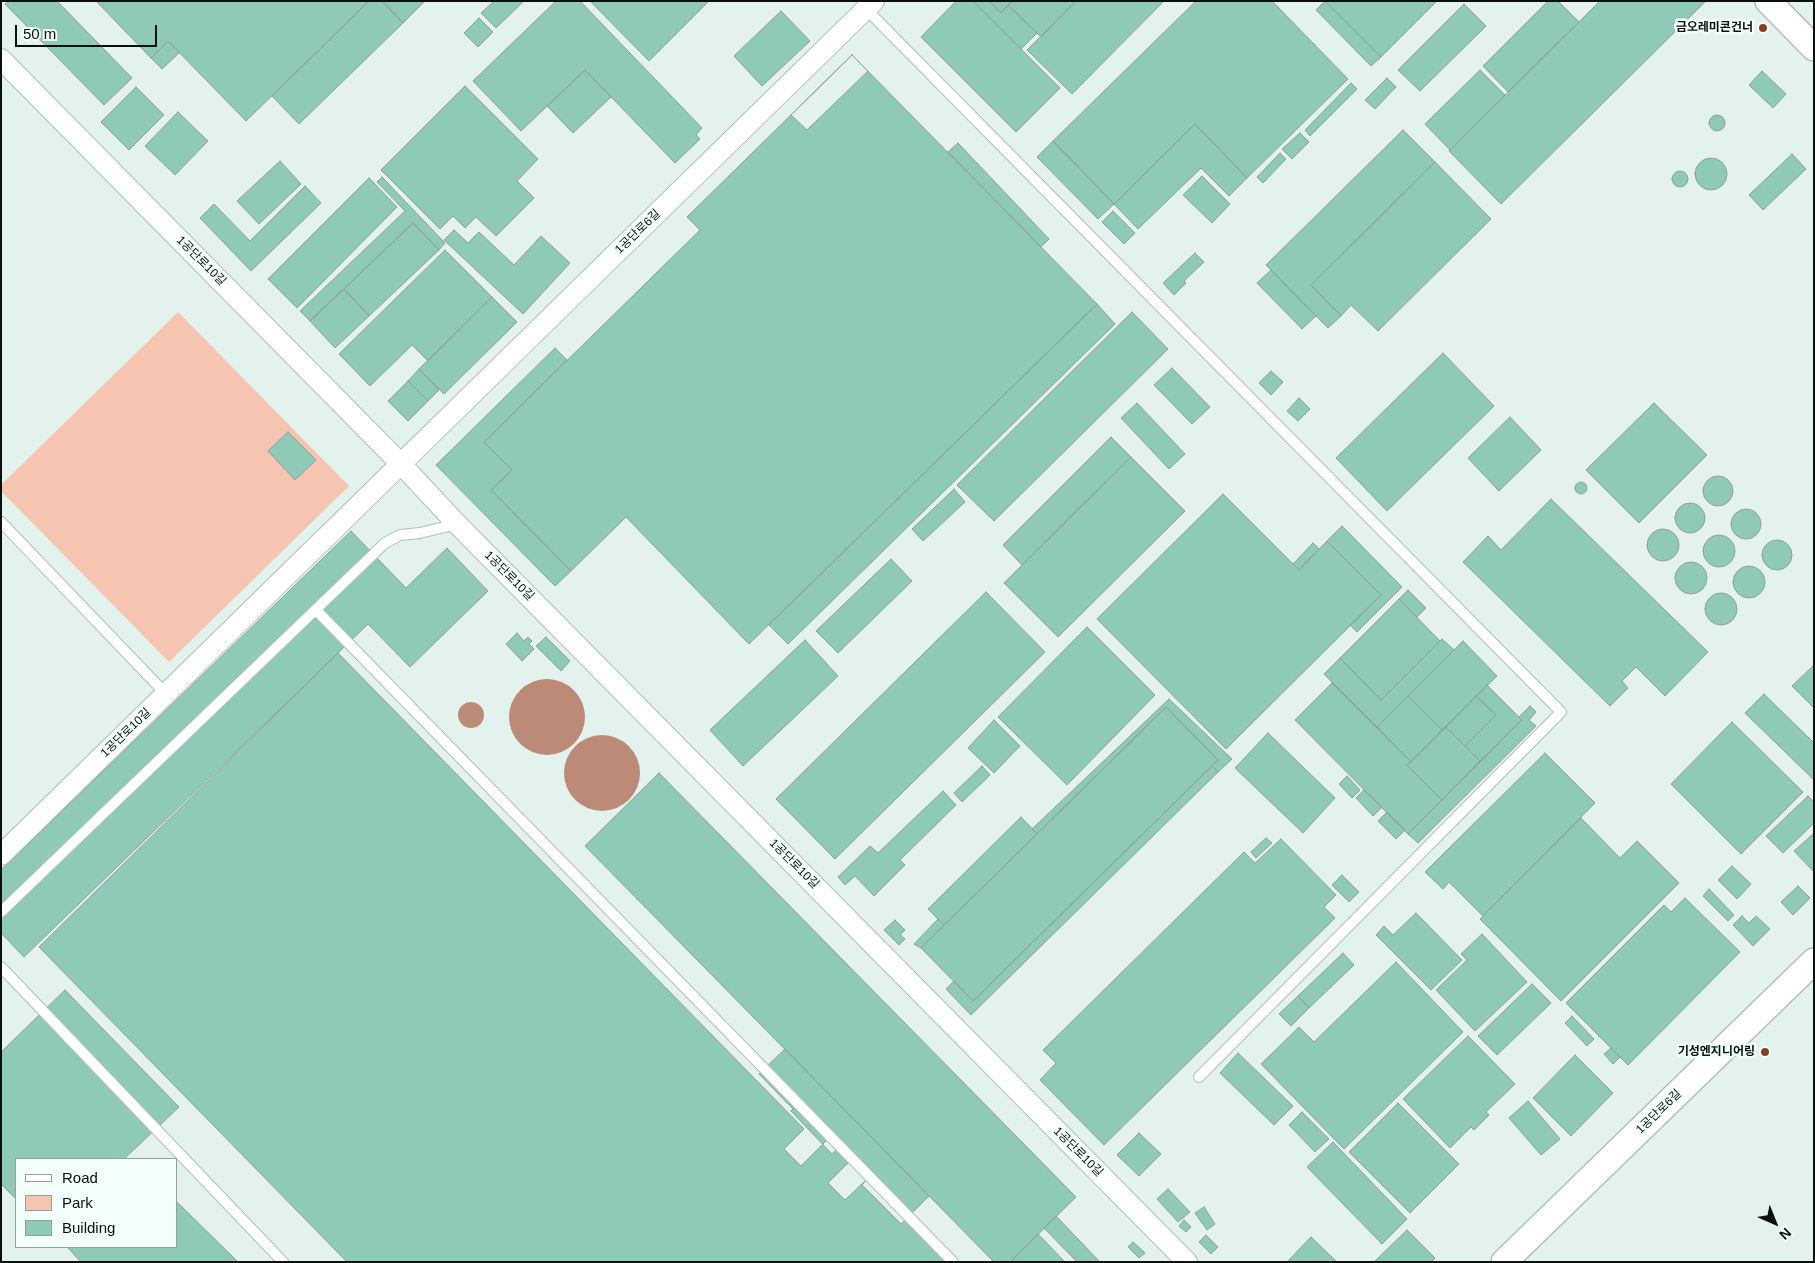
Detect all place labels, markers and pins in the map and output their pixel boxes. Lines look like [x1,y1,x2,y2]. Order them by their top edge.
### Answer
place label: 금오레미콘건너 [1676,21,1753,35]
marker: 금오레미콘건너 [1757,22,1769,34]
place label: 기성엔지니어링 [1678,1045,1755,1059]
marker: 기성엔지니어링 [1759,1046,1771,1058]

